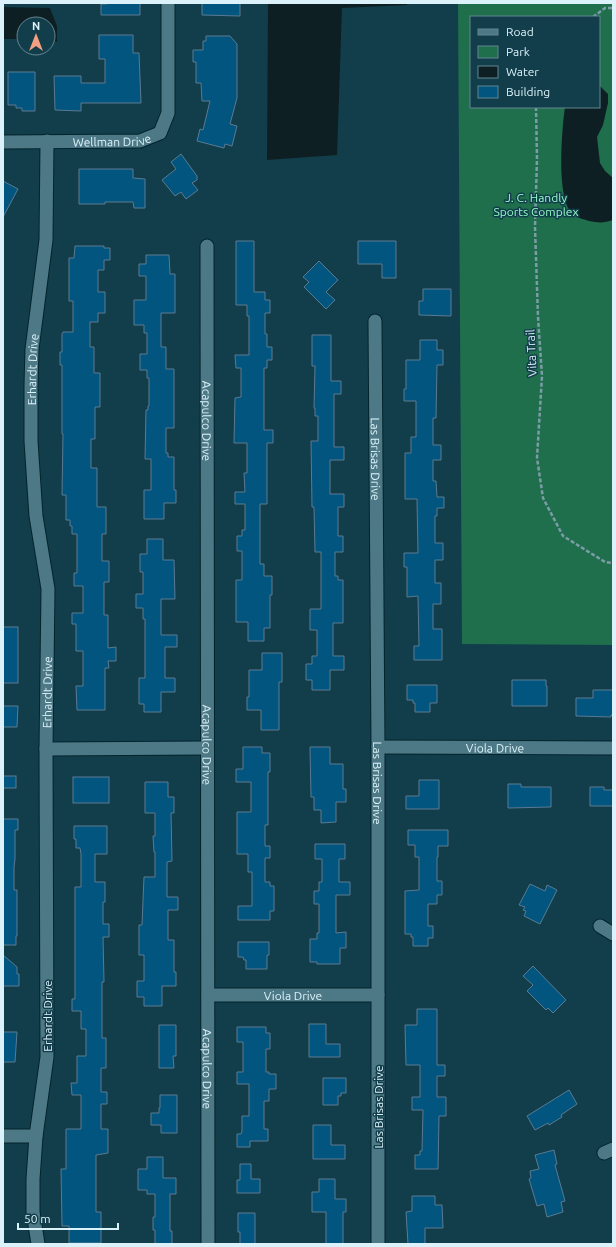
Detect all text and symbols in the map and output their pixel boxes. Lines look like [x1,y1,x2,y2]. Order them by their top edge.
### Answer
north arrow [16,16,56,56]
legend [470,16,600,108]
text: N [32,20,40,32]
text: Road [506,25,534,38]
text: Park [506,45,530,58]
text: Water [506,65,539,78]
text: Building [506,85,550,98]
street label: Wellman Drive [73,131,153,148]
park label: J. C. Handly Sports Complex [493,191,579,218]
street label: Vita Trail [523,329,539,377]
street label: Erhardt Drive [24,333,40,405]
street label: Acapulco Drive [201,381,214,461]
street label: Las Brisas Drive [369,417,383,501]
street label: Erhardt Drive [40,656,54,728]
street label: Acapulco Drive [201,705,214,785]
street label: Las Brisas Drive [371,741,385,825]
street label: Viola Drive [466,741,524,754]
street label: Erhardt Drive [41,980,54,1052]
street label: Viola Drive [264,989,322,1002]
street label: Acapulco Drive [201,1029,214,1109]
street label: Las Brisas Drive [372,1065,385,1149]
scale bar [18,1205,118,1231]
text: 50 m [24,1212,51,1225]

